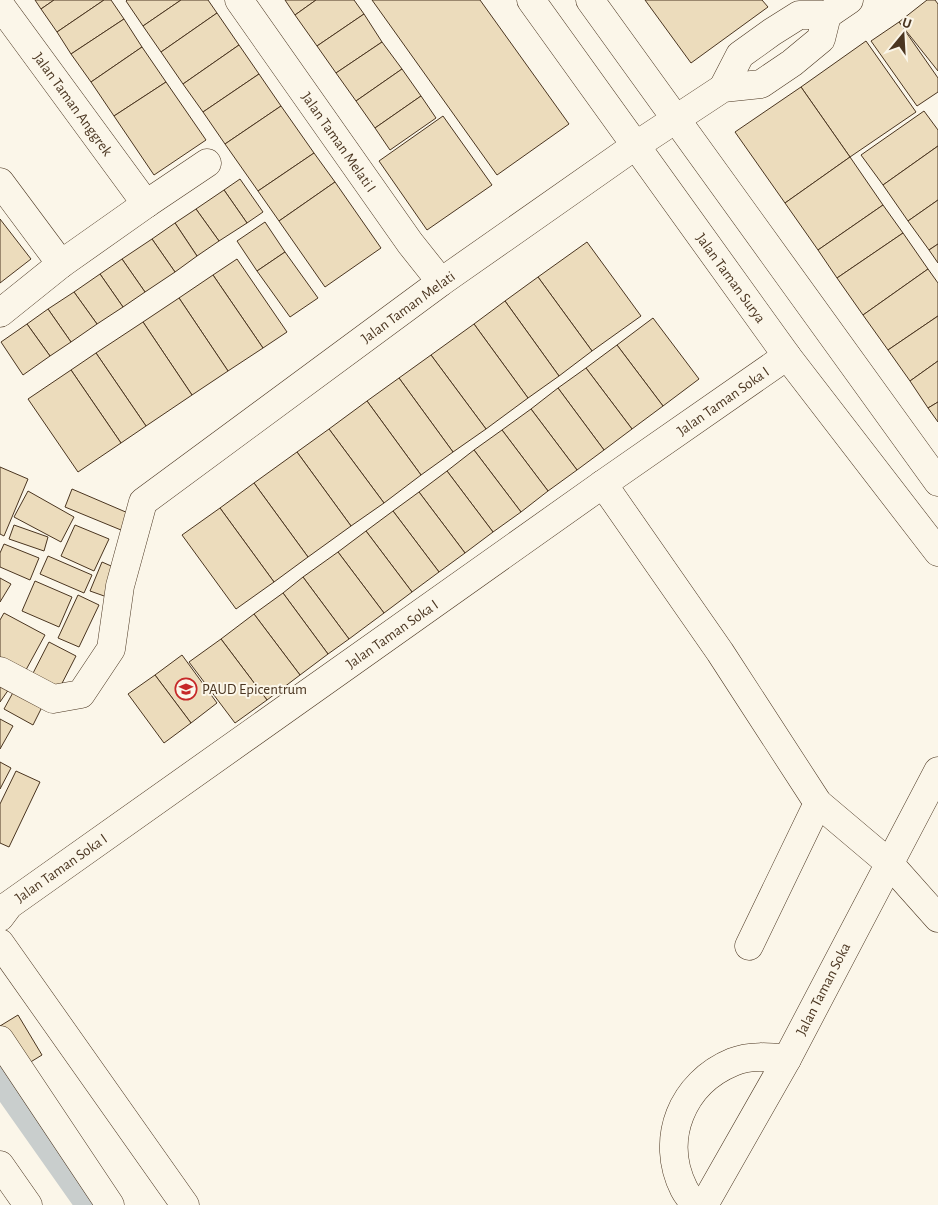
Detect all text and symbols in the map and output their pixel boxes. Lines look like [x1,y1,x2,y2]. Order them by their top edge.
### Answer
north arrow [878,10,928,60]
text: U [900,16,913,32]
street label: Jalan Taman Anggrek [30,50,115,159]
street label: Jalan Taman Melati I [299,90,379,195]
street label: Jalan Taman Surya [693,231,768,326]
street label: Jalan Taman Melati [359,269,458,346]
street label: Jalan Taman Soka I [675,364,772,439]
street label: Jalan Taman Soka I [344,597,441,672]
school or university icon: PAUD Epicentrum [174,677,198,701]
place label: PAUD Epicentrum [202,682,307,697]
street label: Jalan Taman Soka I [13,831,110,906]
street label: Jalan Taman Soka [794,940,853,1038]

